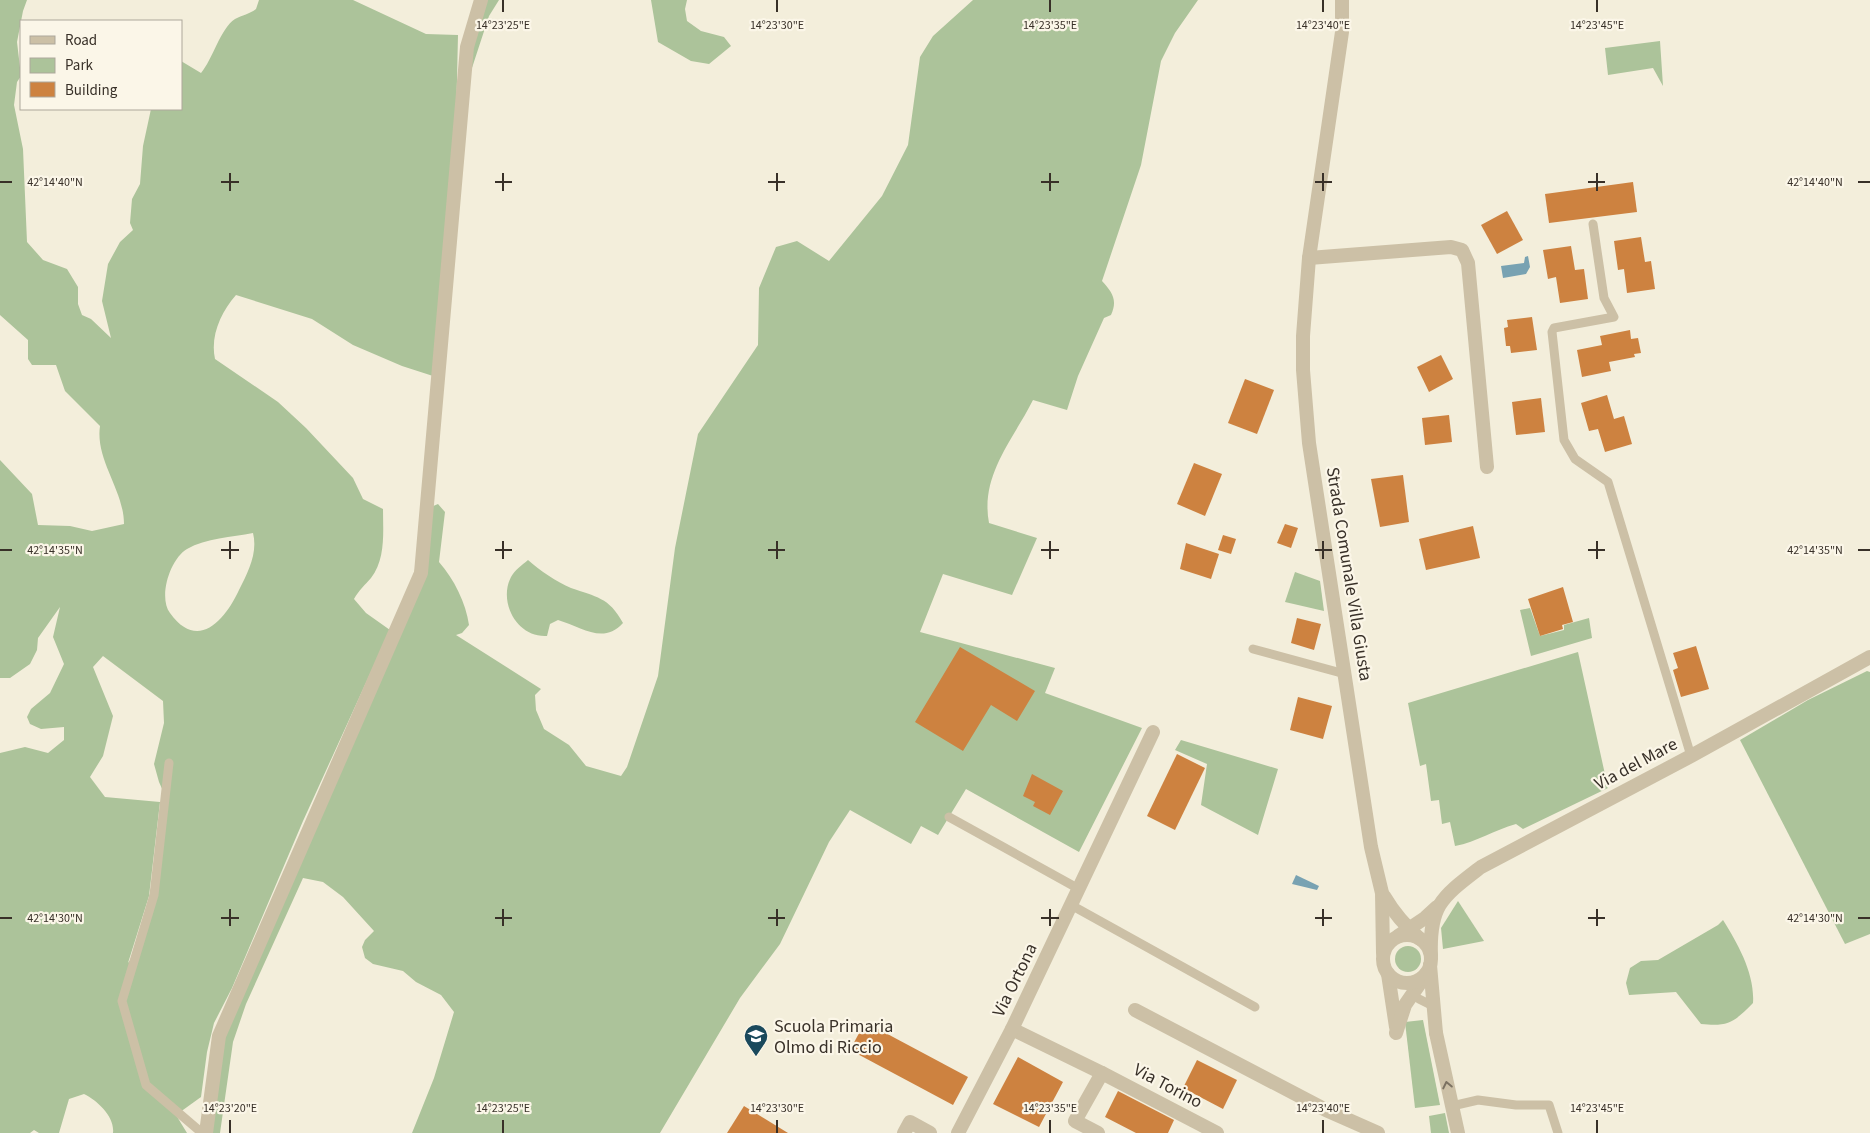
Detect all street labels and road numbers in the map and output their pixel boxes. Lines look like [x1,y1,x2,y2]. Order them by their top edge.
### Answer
street label: Strada Comunale Villa Giusta [1320,465,1378,683]
street label: Via del Mare [1590,732,1682,796]
street label: Via Ortona [986,939,1044,1021]
street label: Via Torino [1129,1057,1207,1115]

